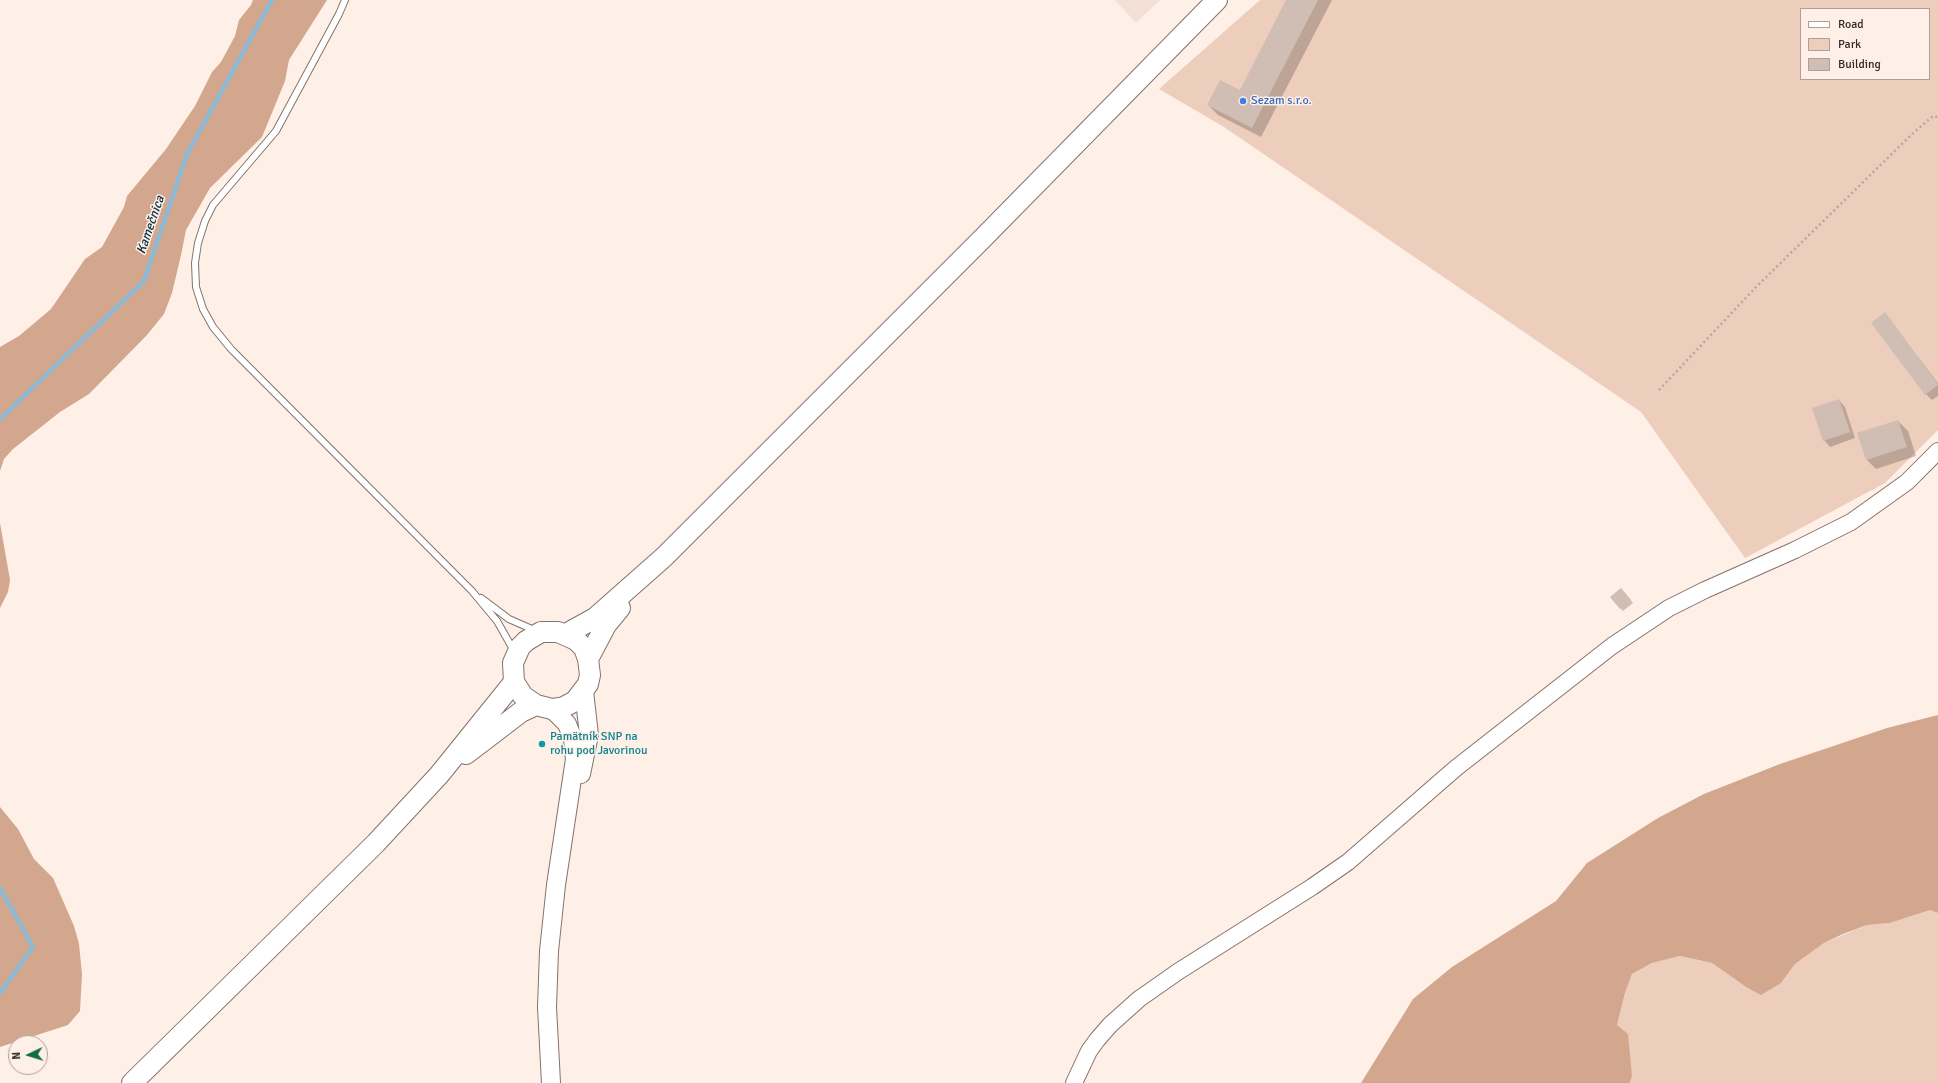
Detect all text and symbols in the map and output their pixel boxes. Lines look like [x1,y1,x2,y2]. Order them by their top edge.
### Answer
legend [1800,8,1930,80]
text: Road [1838,17,1864,32]
text: Park [1838,37,1861,52]
text: Building [1838,57,1881,72]
place label: Sezam s.r.o. [1251,94,1312,108]
marker: Sezam s.r.o. [1238,96,1248,106]
water label: Kamečnica [134,194,168,256]
place label: Pamätník SNP na rohu pod Javorinou [550,730,647,758]
marker: Pamätník SNP na rohu pod Javorinou [537,739,547,749]
north arrow [8,1035,48,1075]
text: N [10,1052,23,1060]

